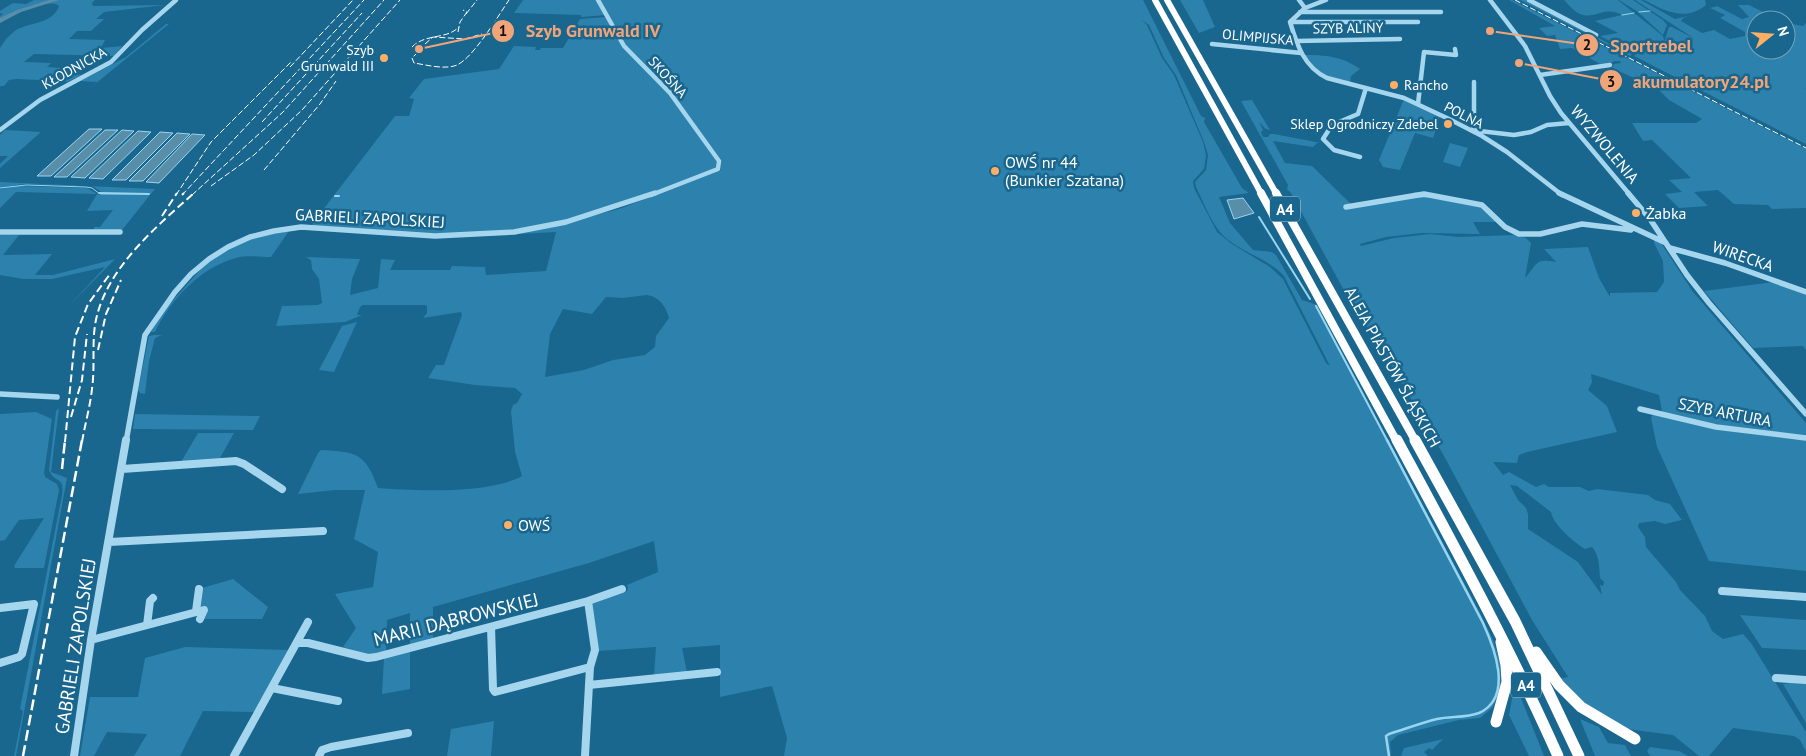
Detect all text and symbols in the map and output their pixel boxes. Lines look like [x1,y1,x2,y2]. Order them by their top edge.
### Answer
north arrow [1746,10,1796,60]
callout: Szyb Grunwald IV [491,15,671,48]
street label: SZYB ALINY [1312,18,1384,38]
text: Szyb Grunwald IV [526,19,660,42]
text: 1 [499,21,507,40]
text: N [1773,24,1793,38]
street label: OLIMPIJSKA [1222,25,1295,49]
callout: Sportrebel [1575,29,1701,62]
text: Sportrebel [1610,34,1693,57]
text: 2 [1583,35,1591,54]
place label: Szyb Grunwald III [301,41,374,75]
street label: KŁODNICKA [38,42,110,93]
marker: Szyb Grunwald III [378,52,390,64]
street label: SKOŚNA [645,52,692,102]
callout: akumulatory24.pl [1598,65,1780,98]
text: akumulatory24.pl [1633,70,1770,93]
text: 3 [1607,72,1615,91]
place label: Rancho [1404,76,1448,94]
marker: Rancho [1388,79,1400,91]
street label: POLNA [1441,97,1488,133]
street label: WYZWOLENIA [1566,101,1644,188]
place label: Sklep Ogrodniczy Zdebel [1290,115,1438,133]
marker: Sklep Ogrodniczy Zdebel [1442,118,1454,130]
place label: OWŚ nr 44 (Bunkier Szatana) [1005,152,1124,190]
marker: OWŚ nr 44 (Bunkier Szatana) [989,165,1001,177]
road number: A4 [1270,196,1300,222]
place label: Żabka [1646,203,1687,223]
street label: GABRIELI ZAPOLSKIEJ [295,204,445,232]
marker: Żabka [1630,207,1642,219]
street label: WIRECKA [1710,236,1777,276]
street label: ALEJA PIASTÓW ŚLĄSKICH [1341,283,1445,451]
street label: SZYB ARTURA [1677,393,1774,431]
place label: OWŚ [518,515,550,535]
marker: OWŚ [502,519,514,531]
street label: GABRIELI ZAPOLSKIEJ [49,556,101,736]
street label: MARII DĄBROWSKIEJ [371,587,541,651]
road number: A4 [1511,672,1541,698]

